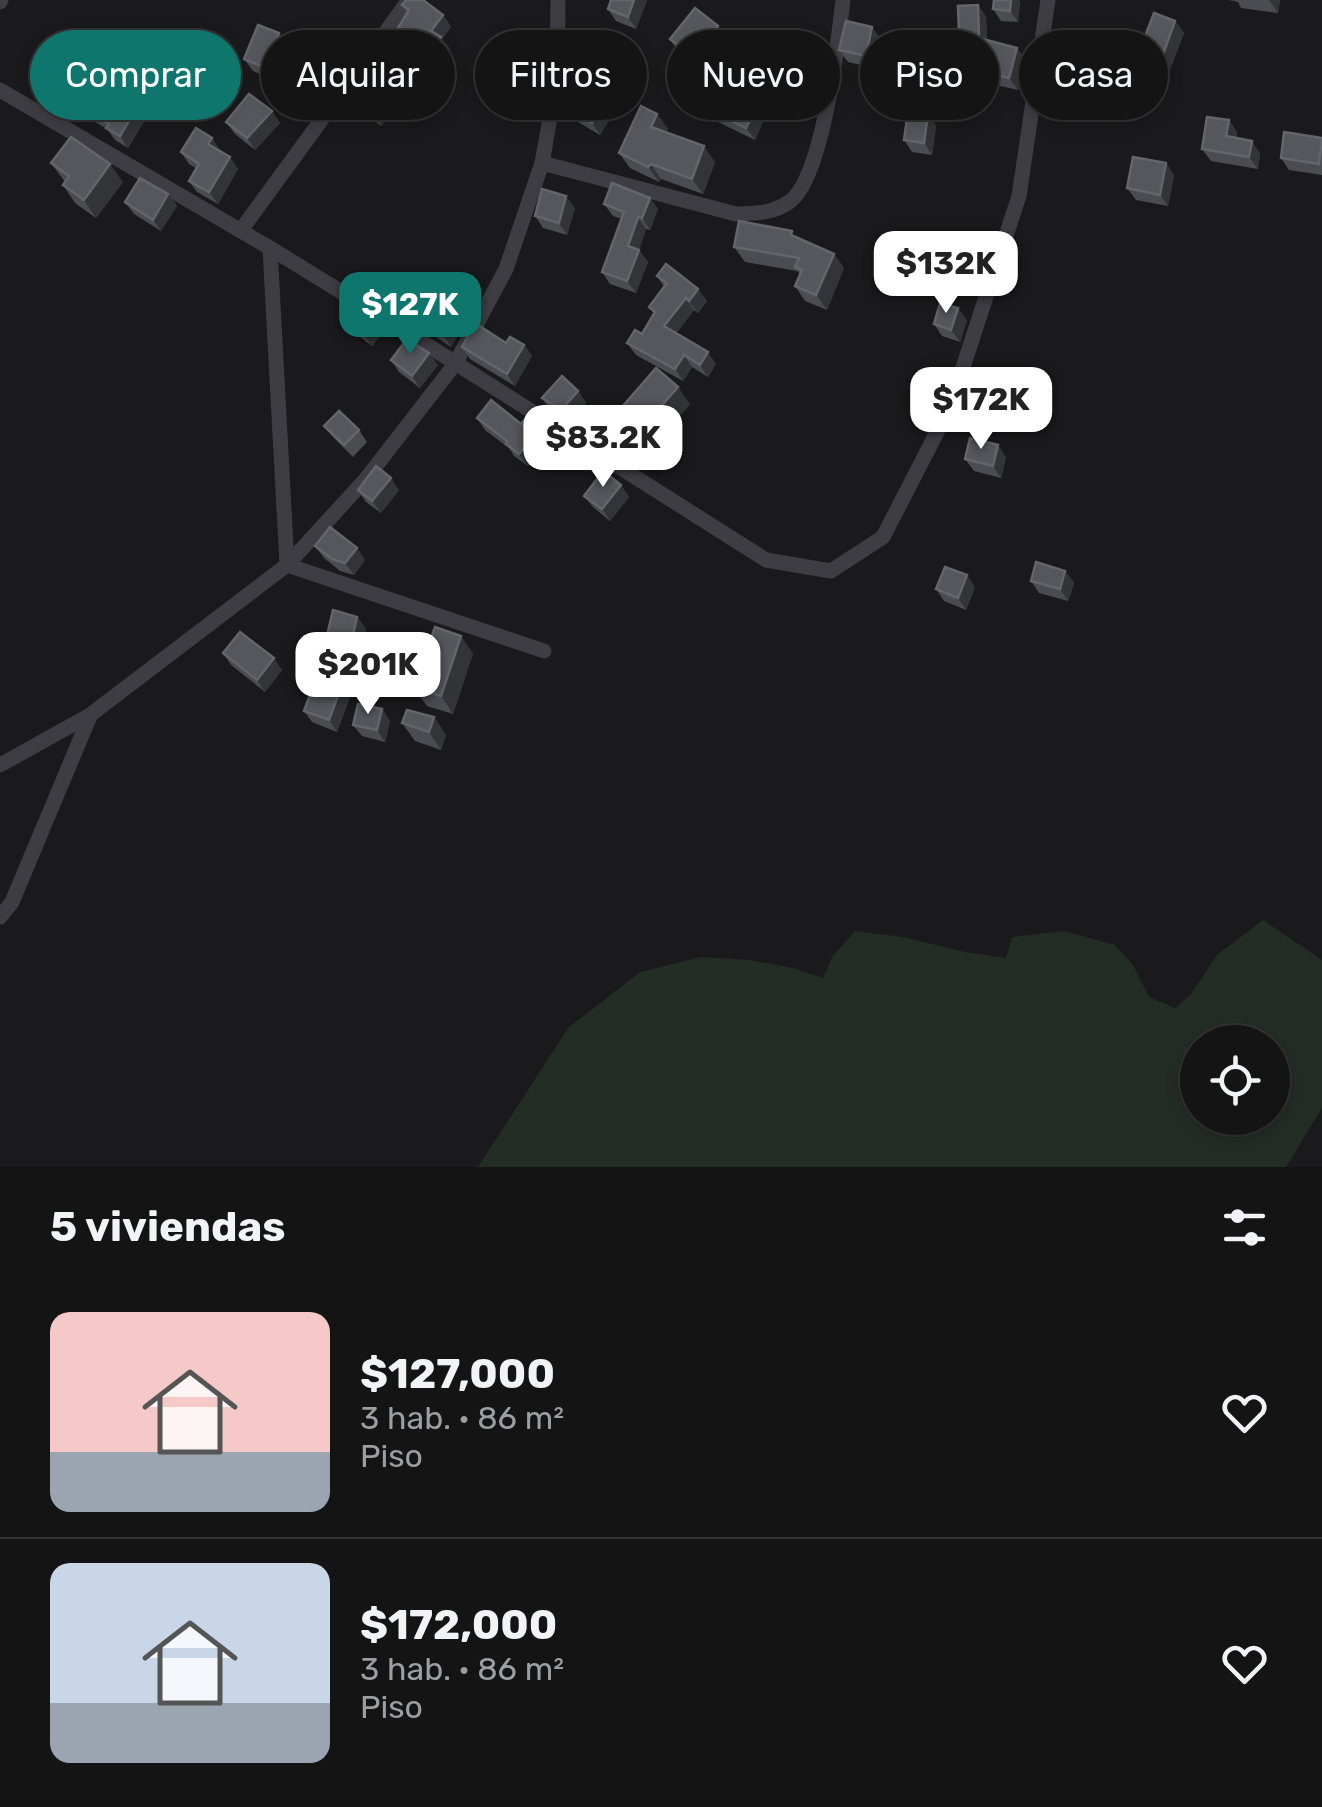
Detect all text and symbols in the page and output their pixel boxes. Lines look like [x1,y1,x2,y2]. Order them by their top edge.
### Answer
chip: Comprar [30,30,241,120]
chip: Alquilar [261,30,455,120]
chip: Filtros [475,30,647,120]
chip: Nuevo [667,30,840,120]
chip: Piso [860,30,999,120]
chip: Casa [1019,30,1168,120]
pin: $132K [876,231,1016,316]
text: $132K [896,244,996,282]
pin: $127K [340,272,480,357]
text: $127K [361,285,459,323]
pin: $172K [911,367,1051,452]
text: $172K [932,380,1030,418]
pin: $83.2K [522,405,684,490]
text: $83.2K [545,418,661,456]
pin: $201K [298,632,438,717]
text: $201K [317,645,419,683]
map controls [1180,1025,1290,1135]
button: locate [1180,1025,1290,1135]
icon: filters [1217,1200,1272,1255]
text: 5 viviendas [50,1202,286,1252]
text: $127,000 [360,1349,555,1399]
icon: home [130,1352,250,1472]
icon: heart [1217,1385,1272,1440]
text: 3 hab. · 86 m² [360,1399,564,1437]
text: Piso [360,1437,423,1475]
text: $172,000 [360,1600,557,1650]
icon: home [130,1603,250,1723]
icon: heart [1217,1636,1272,1691]
text: 3 hab. · 86 m² [360,1650,564,1688]
text: Piso [360,1688,423,1726]

